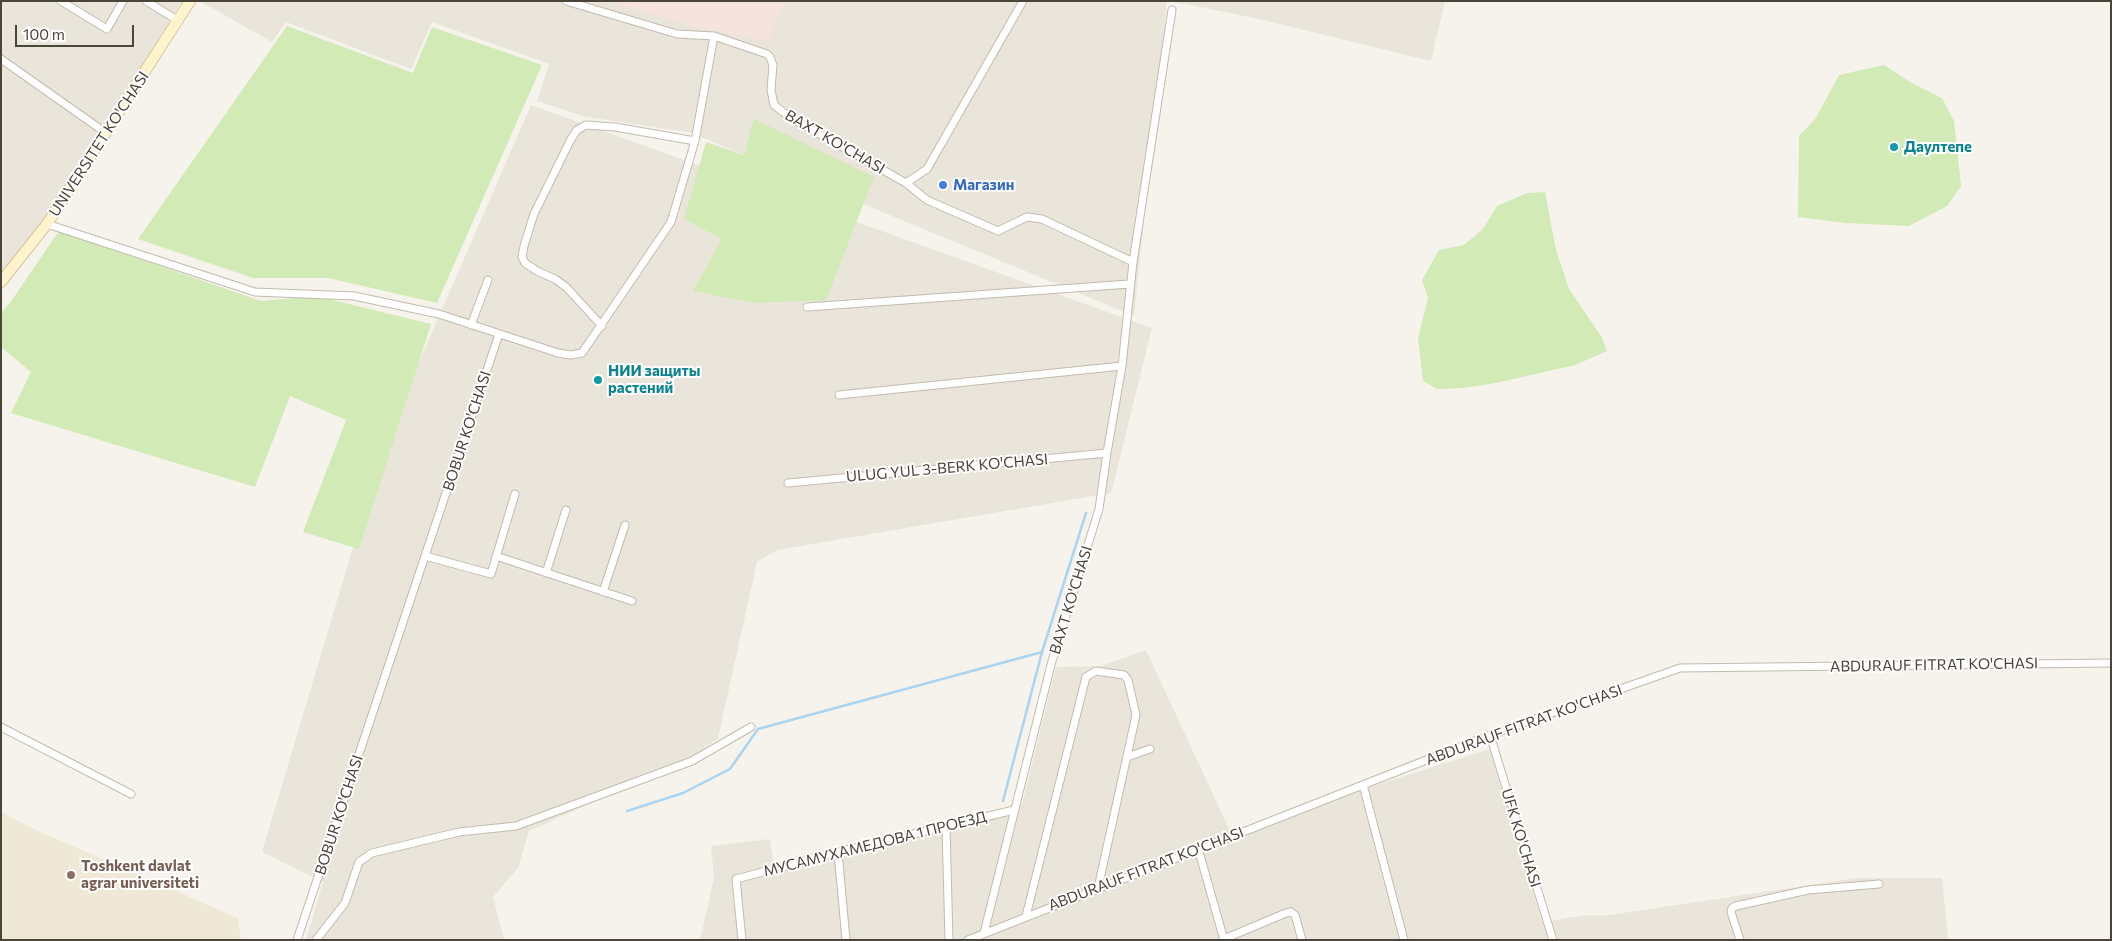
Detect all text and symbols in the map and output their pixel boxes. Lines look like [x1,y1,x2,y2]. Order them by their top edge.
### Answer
scale bar [18,15,136,47]
text: 100 m [23,25,65,43]
street label: UNIVERSITET KO'CHASI [45,68,153,220]
street label: BAXT KO'CHASI [782,106,888,178]
place label: Даултепе [1904,138,1972,156]
marker: Даултепе [1888,141,1900,153]
place label: Магазин [953,176,1014,194]
marker: Магазин [937,179,949,191]
place label: НИИ защиты растений [608,362,701,397]
street label: BOBUR KO'CHASI [439,369,495,493]
marker: НИИ защиты растений [592,374,604,386]
street label: ULUG YUL 3-BERK KO'CHASI [845,450,1049,486]
street label: BAXT KO'CHASI [1046,544,1096,656]
street label: ABDURAUF FITRAT KO'CHASI [1830,654,2038,676]
street label: ABDURAUF FITRAT KO'CHASI [1423,681,1625,769]
street label: BOBUR KO'CHASI [311,753,367,877]
street label: UFK KO'CHASI [1497,787,1545,889]
street label: МУСАМУХАМЕДОВА 1 ПРОЕЗД [762,808,988,880]
street label: ABDURAUF FITRAT KO'CHASI [1046,823,1246,915]
place label: Toshkent davlat agrar universiteti [81,857,199,892]
marker: Toshkent davlat agrar universiteti [65,869,77,881]

